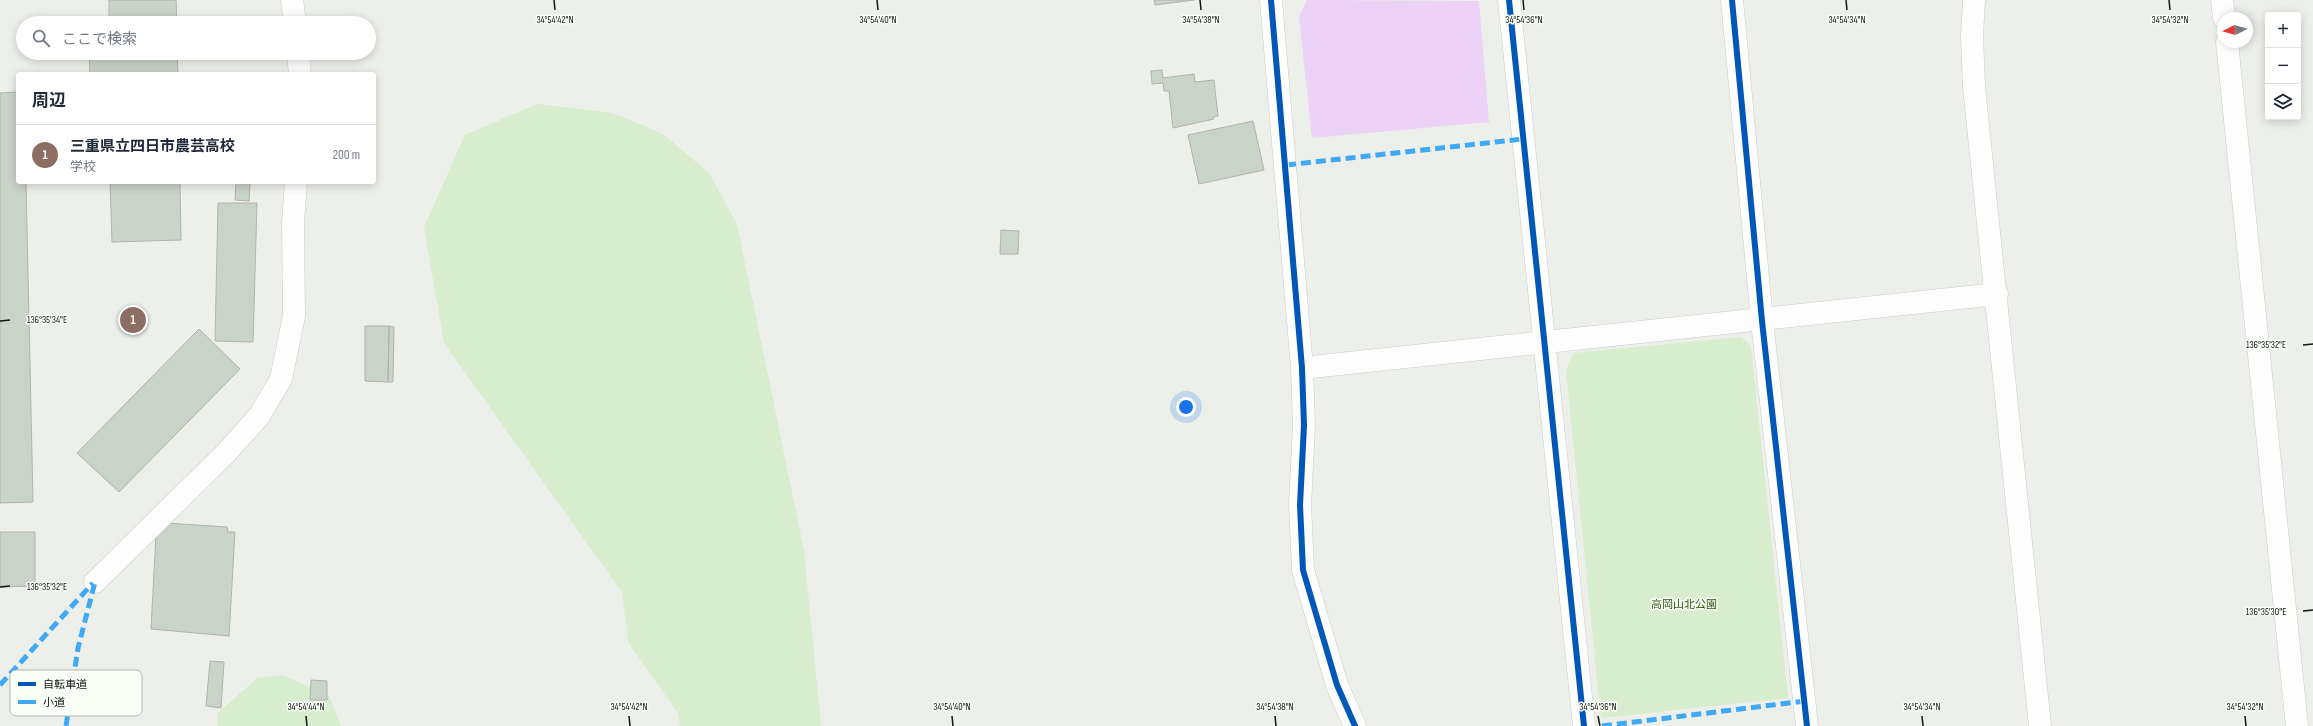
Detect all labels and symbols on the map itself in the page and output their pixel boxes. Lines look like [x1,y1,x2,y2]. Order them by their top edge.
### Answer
north arrow [2217,12,2253,48]
text: 34°54'42"N [536,14,574,26]
text: 34°54'40"N [859,14,897,26]
text: 34°54'38"N [1182,14,1220,26]
text: 34°54'36"N [1505,14,1543,26]
text: 34°54'34"N [1828,14,1866,26]
text: 34°54'32"N [2151,14,2189,26]
pin: 1 [120,305,146,335]
text: 136°35'34"E [27,314,67,326]
text: 136°35'32"E [2246,339,2286,351]
your location [1176,397,1196,417]
text: 136°35'32"E [27,581,67,593]
park label: 高岡山北公園 [1651,598,1717,611]
text: 136°35'30"E [2246,606,2286,618]
legend [10,670,142,716]
text: 自転車道 [43,678,87,691]
text: 小道 [43,696,65,709]
text: 34°54'44"N [287,701,325,713]
text: 34°54'42"N [610,701,648,713]
text: 34°54'40"N [933,701,971,713]
text: 34°54'38"N [1256,701,1294,713]
text: 34°54'36"N [1579,701,1617,713]
text: 34°54'34"N [1903,701,1941,713]
text: 34°54'32"N [2226,701,2264,713]

